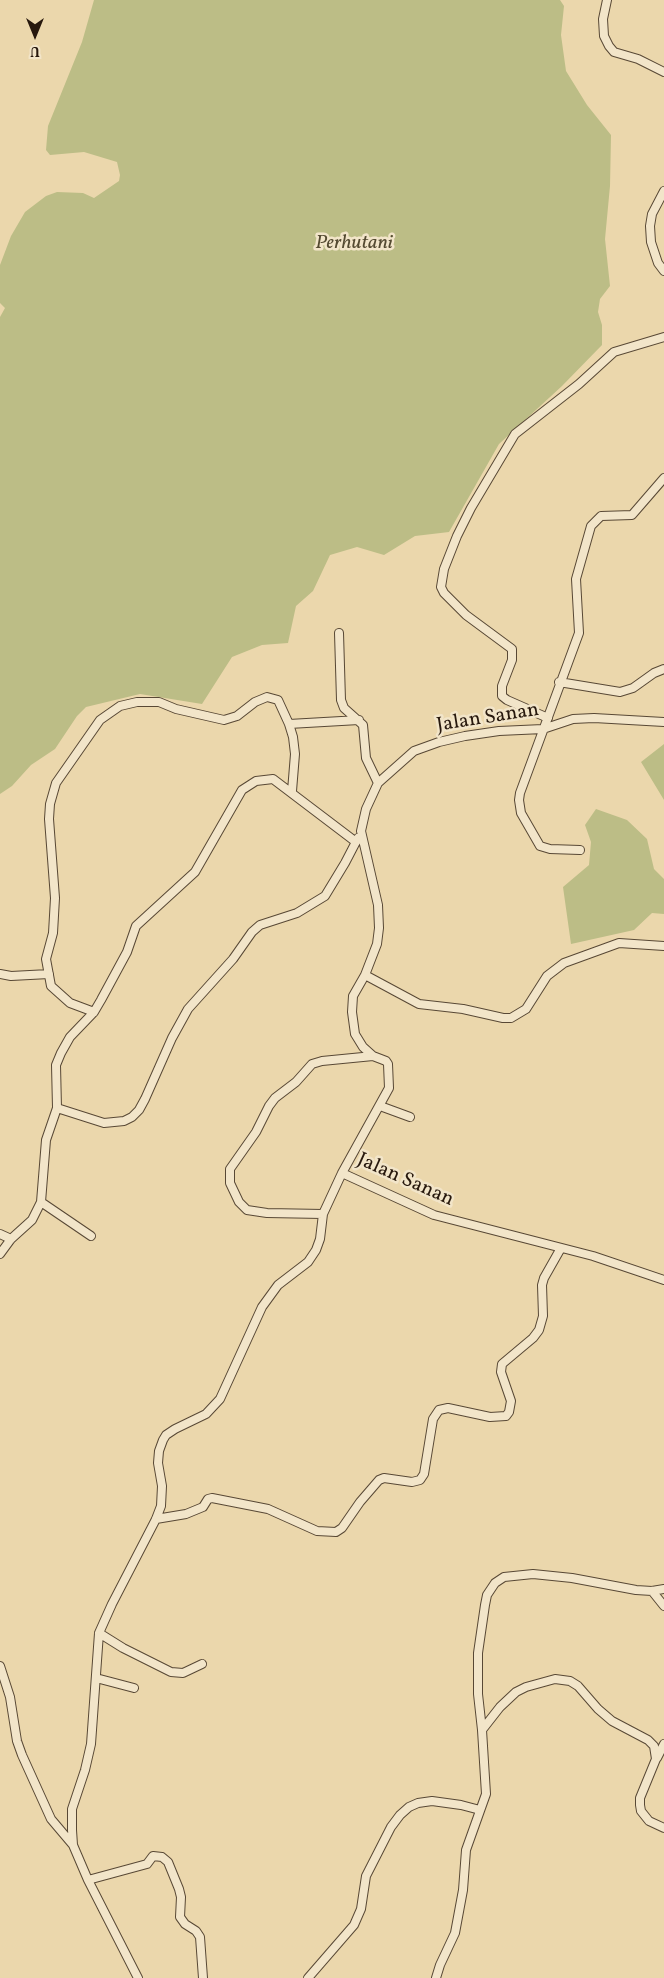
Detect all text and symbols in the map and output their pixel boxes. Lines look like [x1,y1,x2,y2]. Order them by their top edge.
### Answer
north arrow [10,10,60,60]
text: U [30,41,40,60]
park label: Perhutani [315,232,393,256]
street label: Jalan Sanan [435,699,541,739]
street label: Jalan Sanan [353,1149,457,1213]

